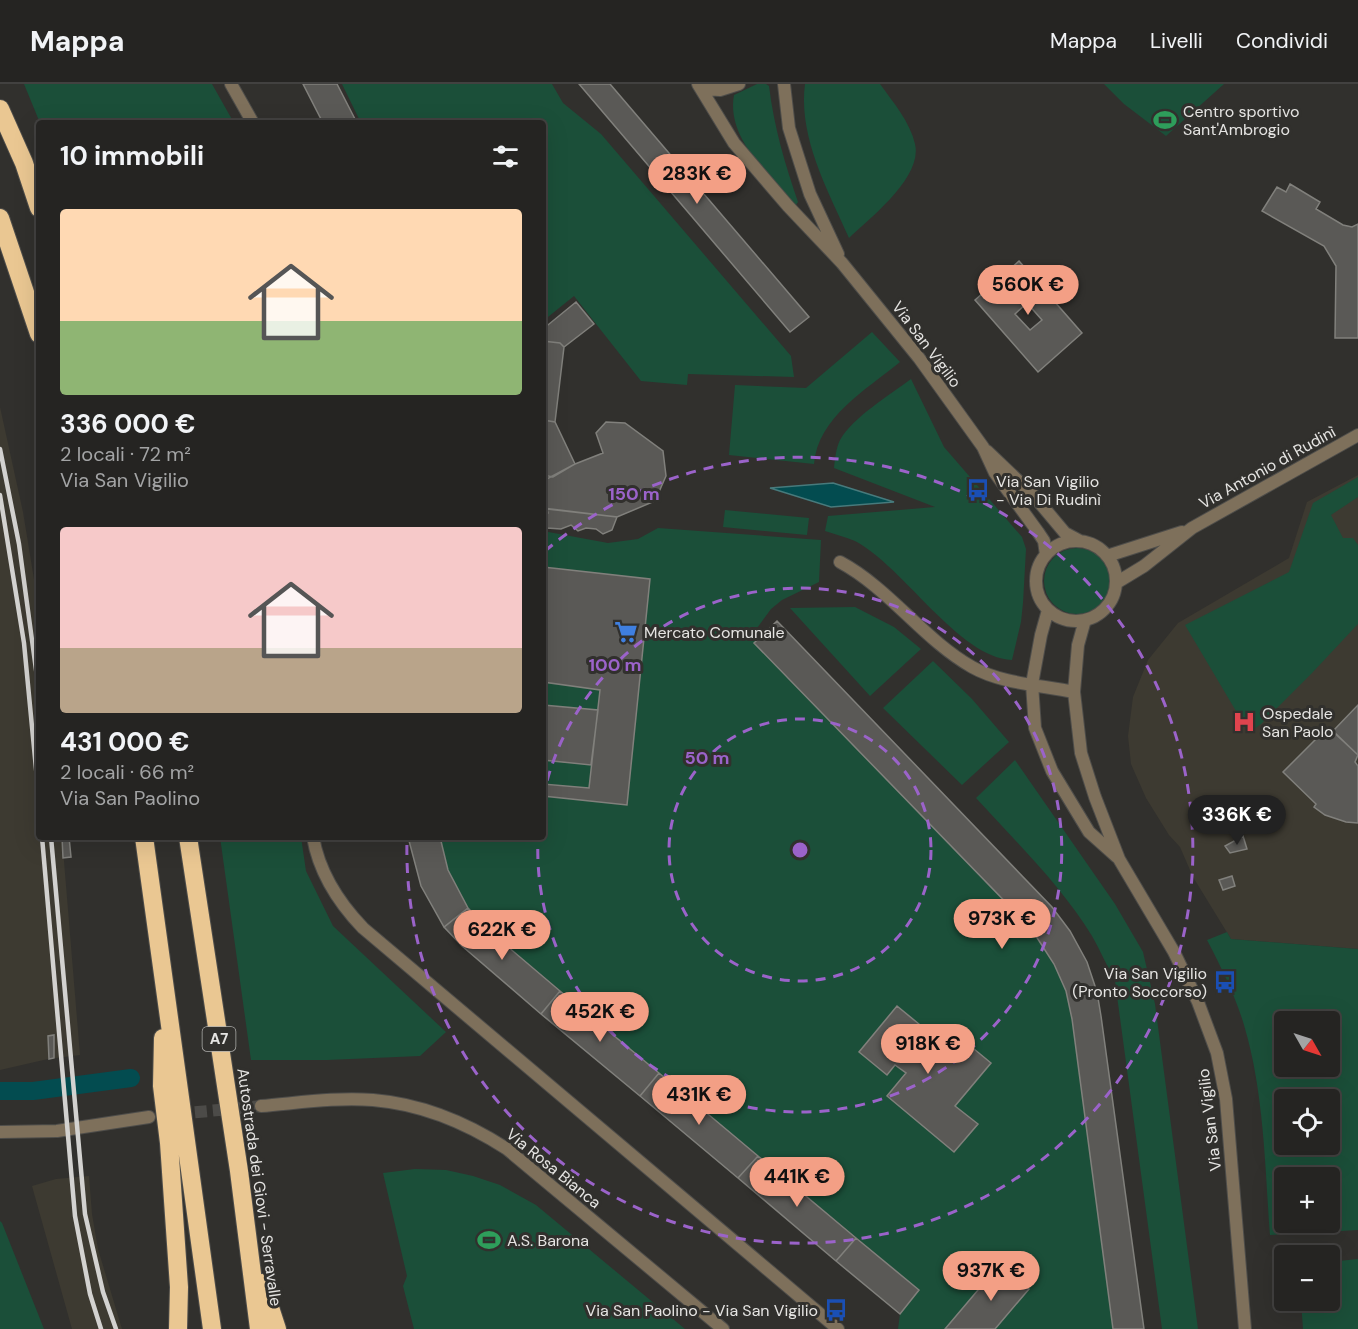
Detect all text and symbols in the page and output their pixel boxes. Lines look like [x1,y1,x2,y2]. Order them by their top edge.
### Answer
text: Mappa [30,23,124,60]
text: Mappa [1050,27,1117,55]
text: Livelli [1150,27,1203,55]
text: Condividi [1236,27,1328,55]
place label: Centro sportivo Sant'Ambrogio [1183,101,1299,140]
sports icon: Centro sportivo Sant'Ambrogio [1152,107,1178,133]
text: 10 immobili [60,139,204,173]
icon: filters [489,140,522,173]
pin: 283K € [648,154,746,205]
text: 283K € [662,160,732,186]
icon: home [237,248,345,356]
pin: 560K € [979,265,1077,316]
text: 560K € [992,271,1064,297]
street label: Via San Vigilio [887,297,966,392]
text: 336 000 € [60,407,196,441]
street label: Via Antonio di Rudinì [1195,421,1340,514]
text: 2 locali · 72 m² [60,441,191,467]
text: Via San Vigilio [60,467,189,493]
place label: Via San Vigilio - Via Di Rudinì [996,471,1101,510]
bus stop icon: Via San Vigilio - Via Di Rudinì [965,477,991,503]
text: 150 m [608,482,660,506]
icon: home [237,566,345,674]
supermarket icon: Mercato Comunale [613,619,639,645]
place label: Mercato Comunale [644,622,785,643]
text: 100 m [588,653,642,677]
place label: Ospedale San Paolo [1262,703,1334,742]
hospital icon: Ospedale San Paolo [1231,709,1257,735]
text: 431 000 € [60,725,190,759]
text: 50 m [684,746,730,770]
text: 2 locali · 66 m² [60,759,194,785]
text: Via San Paolino [60,785,200,811]
pin: 336K € [1188,795,1286,846]
text: 336K € [1202,801,1272,827]
centre of rings [790,840,810,860]
pin: 973K € [953,899,1051,950]
text: 973K € [968,905,1036,931]
pin: 622K € [453,910,551,961]
text: 622K € [467,916,537,942]
place label: Via San Vigilio (Pronto Soccorso) [1072,963,1207,1002]
bus stop icon: Via San Vigilio (Pronto Soccorso) [1212,969,1238,995]
pin: 452K € [551,992,649,1043]
text: 452K € [565,998,635,1024]
north arrow [1274,1011,1340,1077]
map controls [1274,1011,1340,1311]
pin: 918K € [879,1024,977,1075]
road number: A7 [202,1027,236,1051]
text: 918K € [895,1030,961,1056]
street label: Autostrada dei Giovi - Serravalle [232,1067,287,1307]
street label: Via San Vigilio [1193,1067,1226,1172]
pin: 431K € [650,1075,748,1126]
text: 431K € [666,1081,732,1107]
button: locate [1274,1089,1340,1155]
street label: Via Rosa Bianca [502,1124,605,1213]
pin: 441K € [748,1157,846,1208]
text: 441K € [764,1163,830,1189]
button: + [1274,1167,1340,1233]
sports icon: A.S. Barona [476,1227,502,1253]
place label: A.S. Barona [507,1230,589,1251]
button: − [1274,1245,1340,1311]
pin: 937K € [942,1251,1040,1302]
text: 937K € [957,1257,1025,1283]
bus stop icon: Via San Paolino - Via San Vigilio [823,1297,849,1323]
place label: Via San Paolino - Via San Vigilio [586,1300,818,1321]

